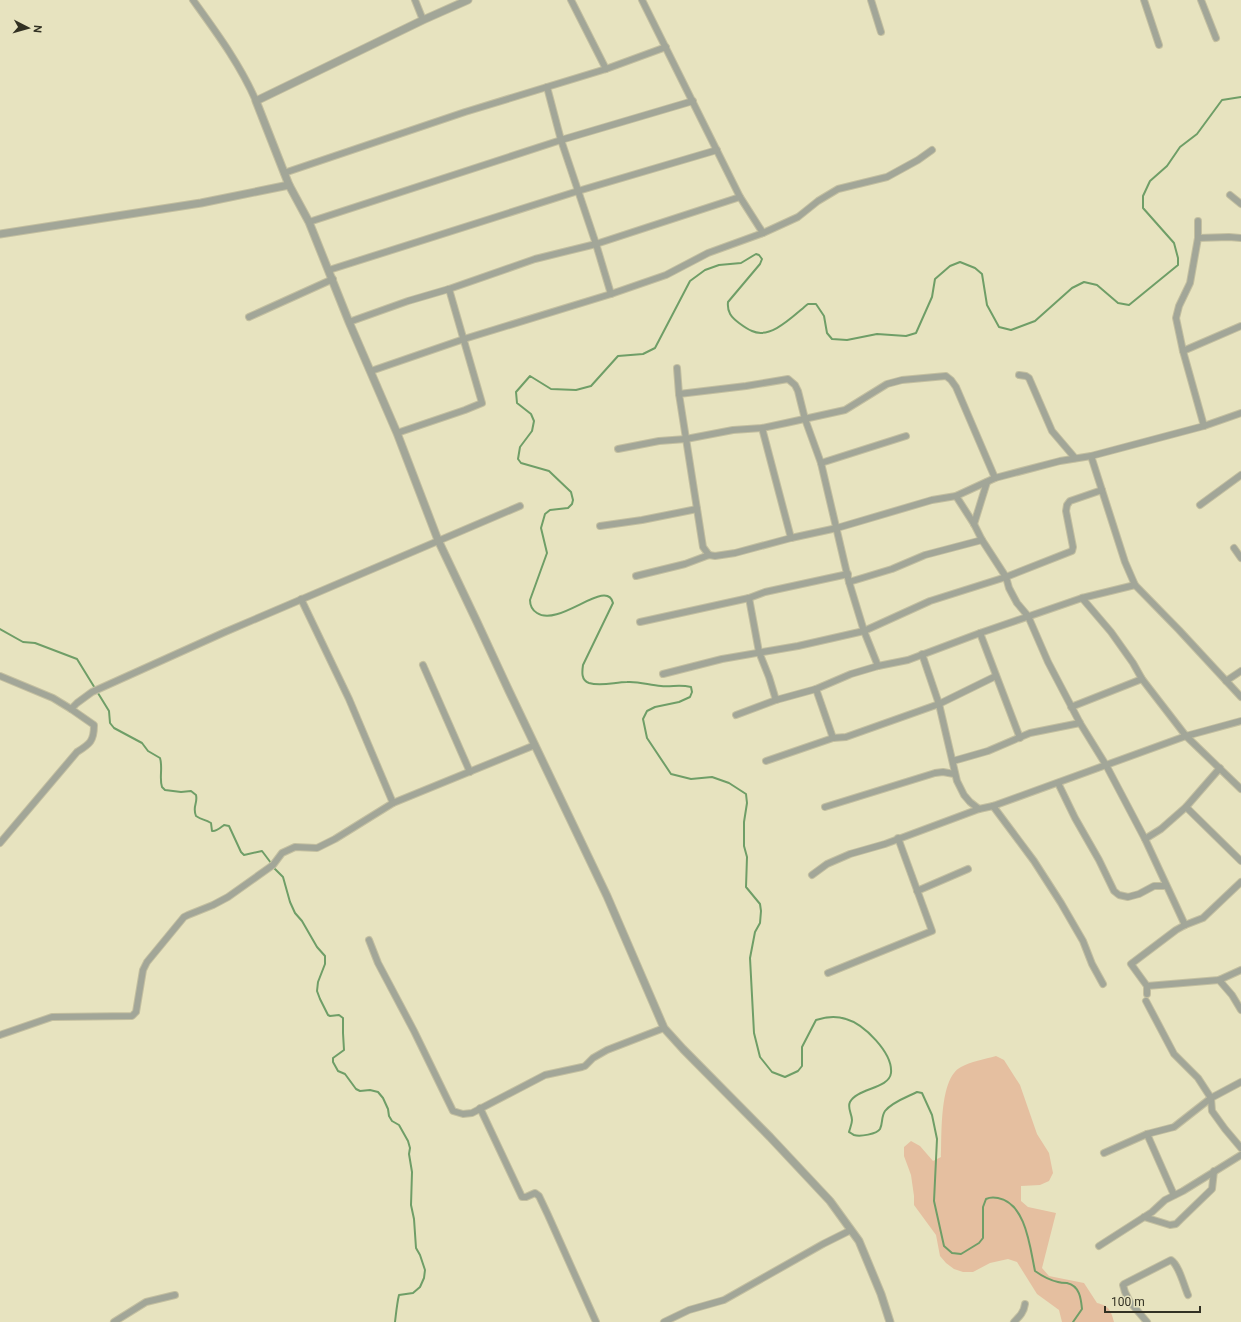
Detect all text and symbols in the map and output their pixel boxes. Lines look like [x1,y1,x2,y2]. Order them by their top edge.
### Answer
north arrow [8,8,48,48]
text: N [31,24,44,34]
scale bar [1105,1288,1200,1314]
text: 100 m [1111,1295,1145,1309]

